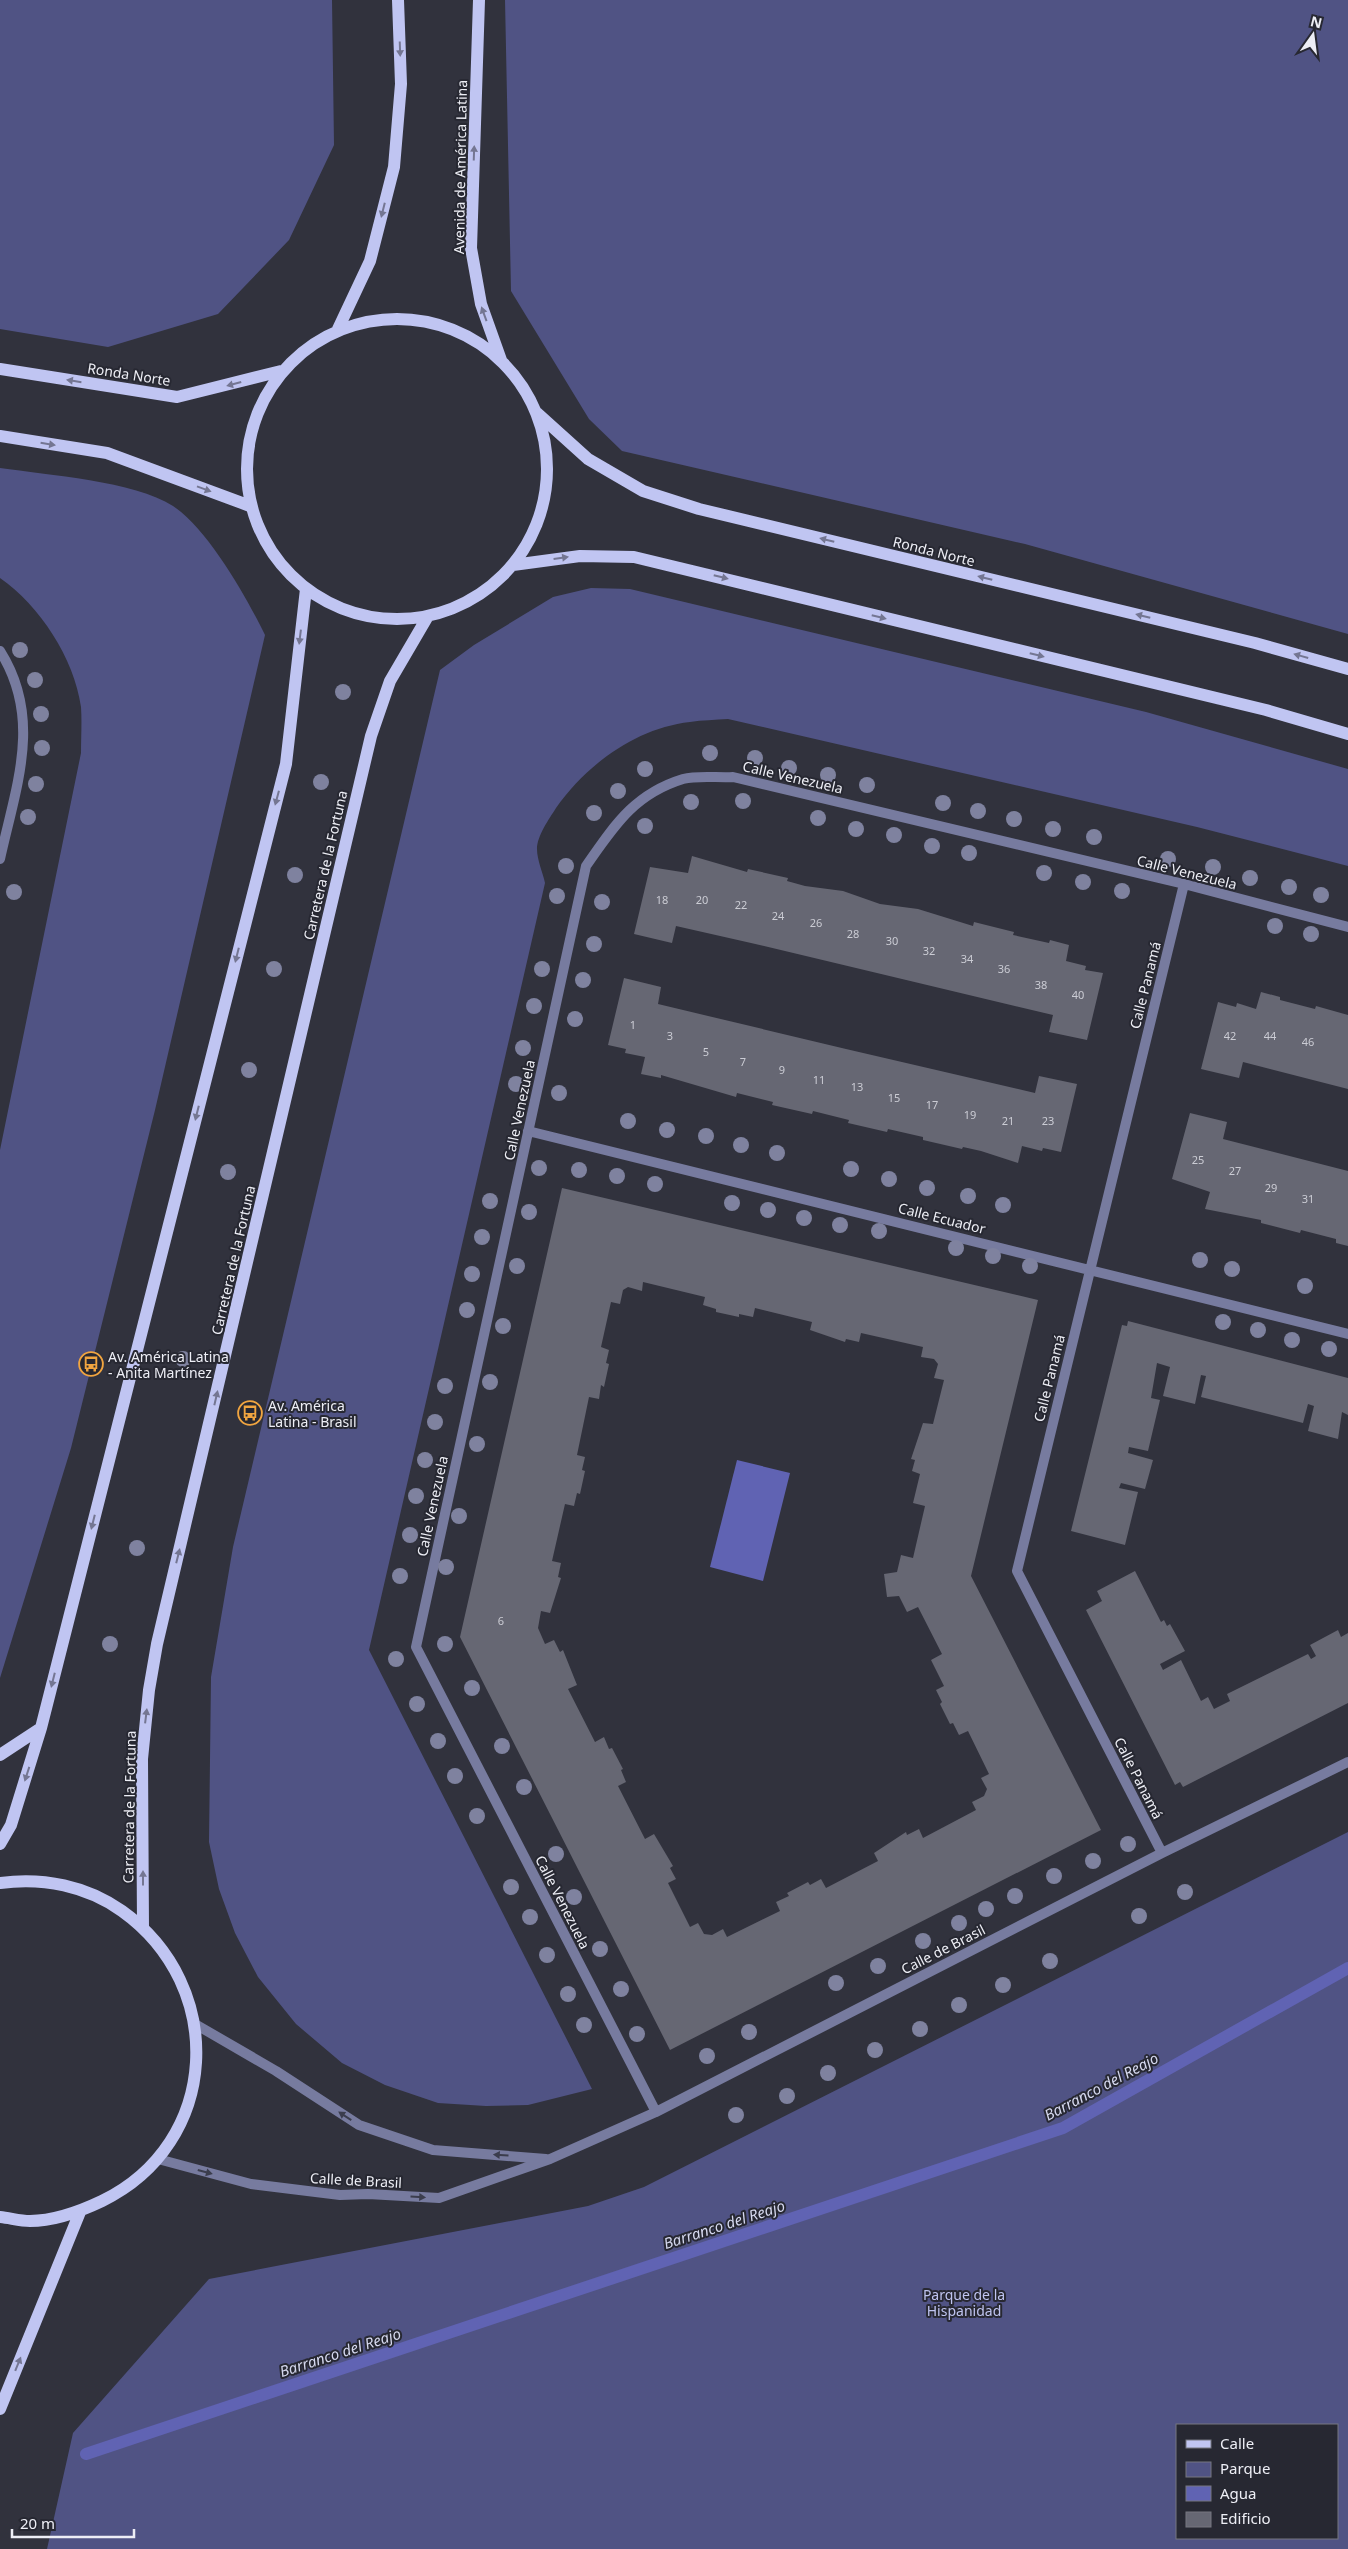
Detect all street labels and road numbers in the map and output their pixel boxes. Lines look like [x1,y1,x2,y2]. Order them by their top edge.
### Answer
street label: Avenida de América Latina [449,80,471,254]
street label: Ronda Norte [86,358,172,390]
street label: Ronda Norte [891,532,977,570]
street label: Calle Venezuela [741,756,845,798]
street label: Carretera de la Fortuna [299,788,351,942]
street label: Calle Venezuela [1135,850,1239,894]
street label: Calle Panamá [1125,939,1165,1031]
street label: Calle Venezuela [499,1058,539,1162]
street label: Carretera de la Fortuna [207,1183,259,1337]
street label: Calle Ecuador [896,1198,988,1238]
street label: Calle Panamá [1029,1332,1069,1424]
street label: Calle Venezuela [412,1454,452,1558]
street label: Carretera de la Fortuna [118,1730,140,1884]
street label: Calle Panamá [1110,1734,1168,1822]
street label: Calle Venezuela [531,1852,595,1952]
street label: Calle de Brasil [898,1920,988,1978]
street label: Calle de Brasil [310,2168,402,2192]

